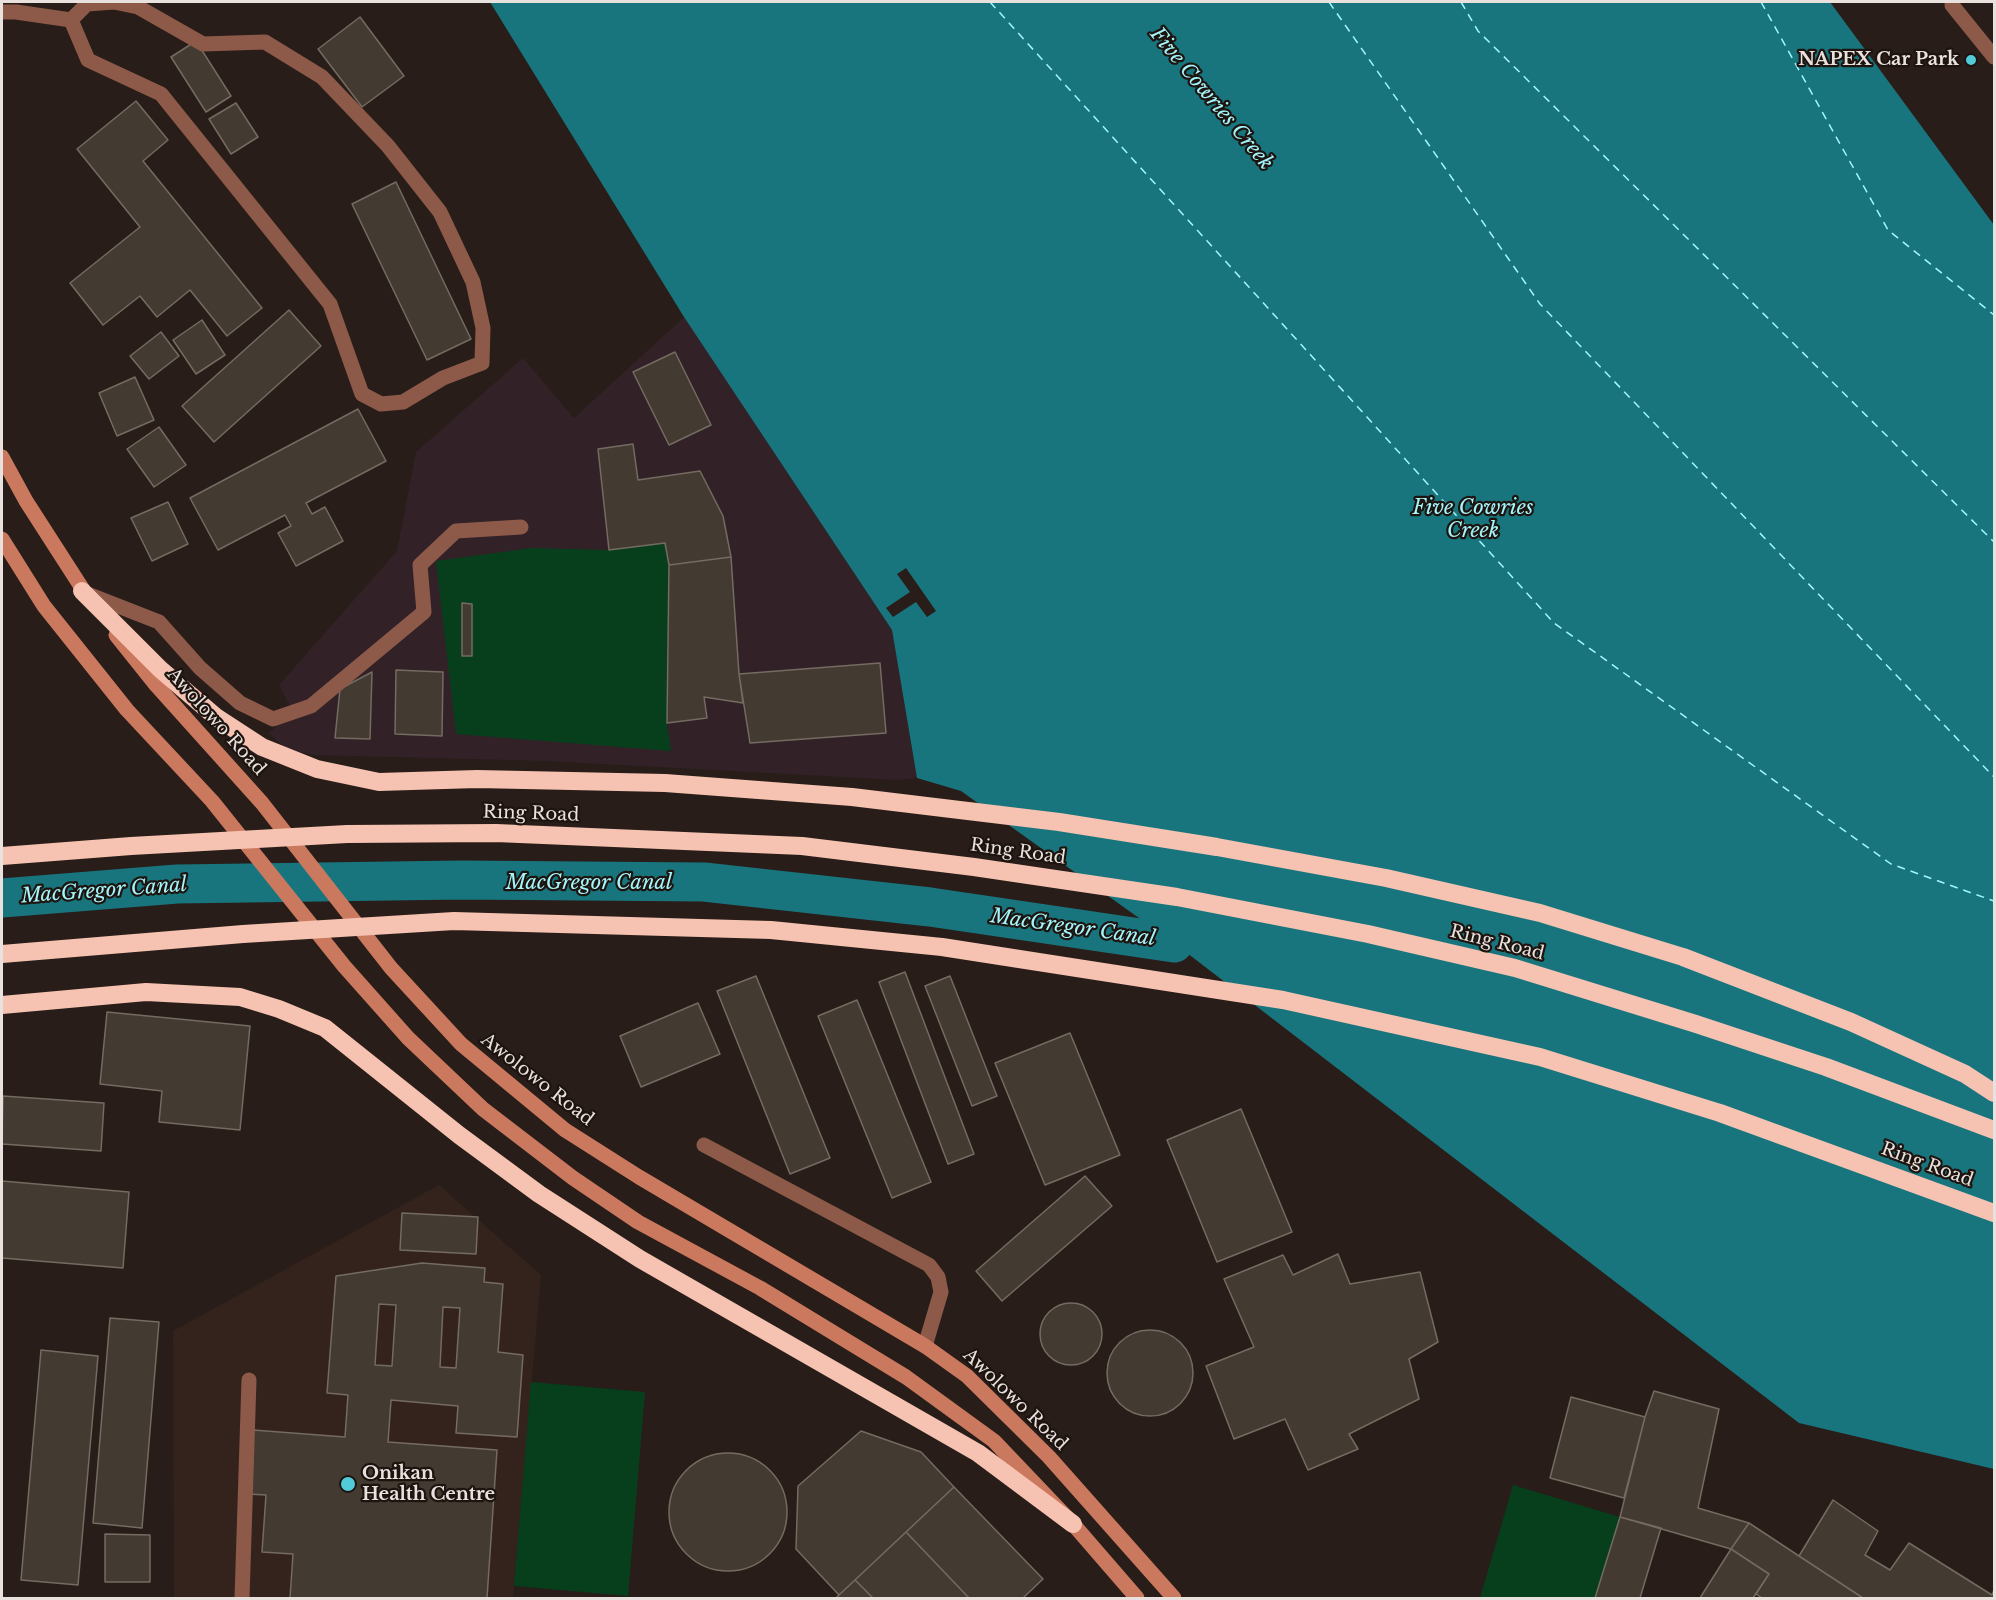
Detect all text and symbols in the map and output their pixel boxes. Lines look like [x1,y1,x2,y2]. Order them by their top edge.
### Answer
water label: Five Cowries Creek [1145,23,1277,175]
place label: NAPEX Car Park [1798,49,1959,71]
marker: NAPEX Car Park [1964,53,1978,67]
water label: Five Cowries Creek [1413,496,1533,543]
street label: Awolowo Road [162,664,270,780]
street label: Ring Road [482,802,580,826]
street label: Ring Road [969,835,1067,869]
water label: MacGregor Canal [506,871,672,895]
water label: MacGregor Canal [20,873,188,909]
water label: MacGregor Canal [989,905,1157,951]
street label: Ring Road [1448,921,1546,965]
street label: Awolowo Road [476,1029,598,1131]
street label: Ring Road [1878,1138,1976,1192]
street label: Awolowo Road [958,1345,1072,1455]
place label: Onikan Health Centre [362,1463,495,1506]
marker: Onikan Health Centre [339,1475,357,1493]

